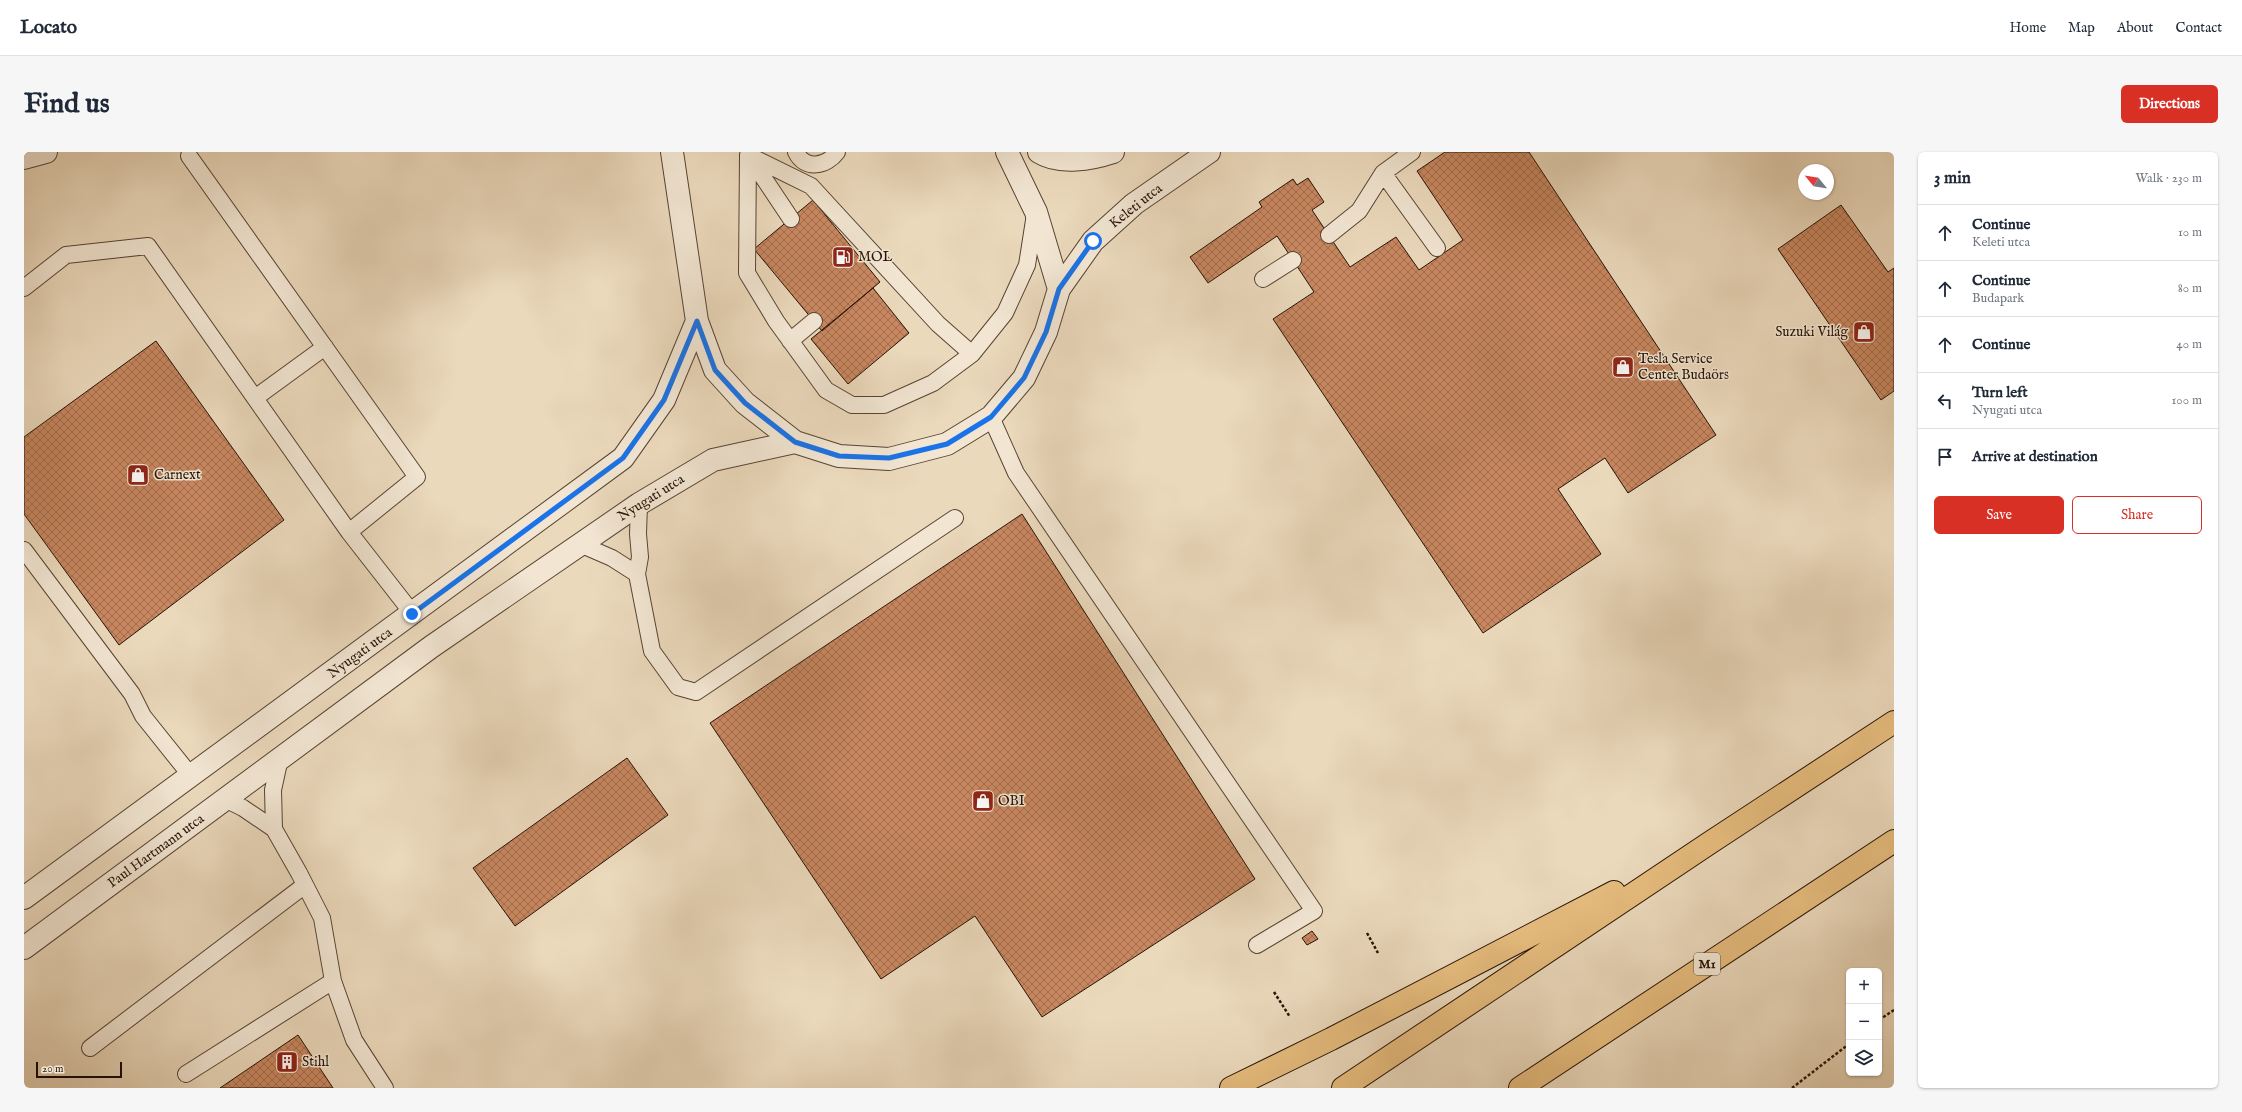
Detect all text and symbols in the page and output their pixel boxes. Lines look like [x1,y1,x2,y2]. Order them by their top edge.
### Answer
text: Locato [20,16,77,40]
text: Home [2010,19,2046,37]
text: Map [2068,19,2095,37]
text: About [2117,19,2153,37]
text: Contact [2175,19,2222,37]
button: Directions [2121,85,2218,123]
text: Find us [24,87,110,122]
north arrow [1798,164,1834,200]
text: 3 min [1934,168,1971,189]
text: Walk · 230 m [2136,170,2202,187]
street label: Keleti utca [1106,179,1167,232]
text: Continue [1972,215,2030,234]
icon: ahead [1934,222,1956,244]
text: 10 m [2178,224,2202,241]
route start [1084,232,1102,250]
text: Keleti utca [1972,234,2030,251]
fuel station icon: MOL [830,244,856,270]
place label: MOL [858,248,892,266]
text: Continue [1972,271,2030,290]
icon: ahead [1934,278,1956,300]
text: 80 m [2178,280,2202,297]
text: Budapark [1972,290,2024,307]
shop icon: Suzuki Világ [1851,319,1877,345]
place label: Suzuki Világ [1775,323,1848,341]
icon: ahead [1934,334,1956,356]
text: Continue [1972,335,2030,354]
text: 40 m [2176,336,2202,353]
place label: Tesla Service Center Budaörs [1638,350,1729,384]
shop icon: Tesla Service Center Budaörs [1610,354,1636,380]
text: Turn left [1972,383,2028,402]
icon: left [1934,390,1956,412]
text: 100 m [2172,392,2202,409]
text: Nyugati utca [1972,402,2042,419]
icon: arrive [1934,446,1956,468]
text: Arrive at destination [1972,447,2098,466]
shop icon: Carnext [125,462,151,488]
place label: Carnext [154,466,201,484]
street label: Nyugati utca [614,470,689,526]
button: Save [1934,496,2064,534]
button: Share [2072,496,2202,534]
route end [403,605,421,623]
street label: Nyugati utca [324,623,397,682]
shop icon: OBI [970,788,996,814]
place label: OBI [998,792,1025,810]
street label: Paul Hartmann utca [104,809,209,892]
road number: M1 [1694,953,1720,975]
map controls [1846,968,1882,1076]
button: + [1846,968,1882,1004]
button: − [1846,1004,1882,1040]
button: layers [1846,1040,1882,1076]
building icon: Stihl [274,1049,300,1075]
place label: Stihl [302,1053,329,1071]
scale bar [36,1060,122,1079]
text: 20 m [42,1062,63,1076]

